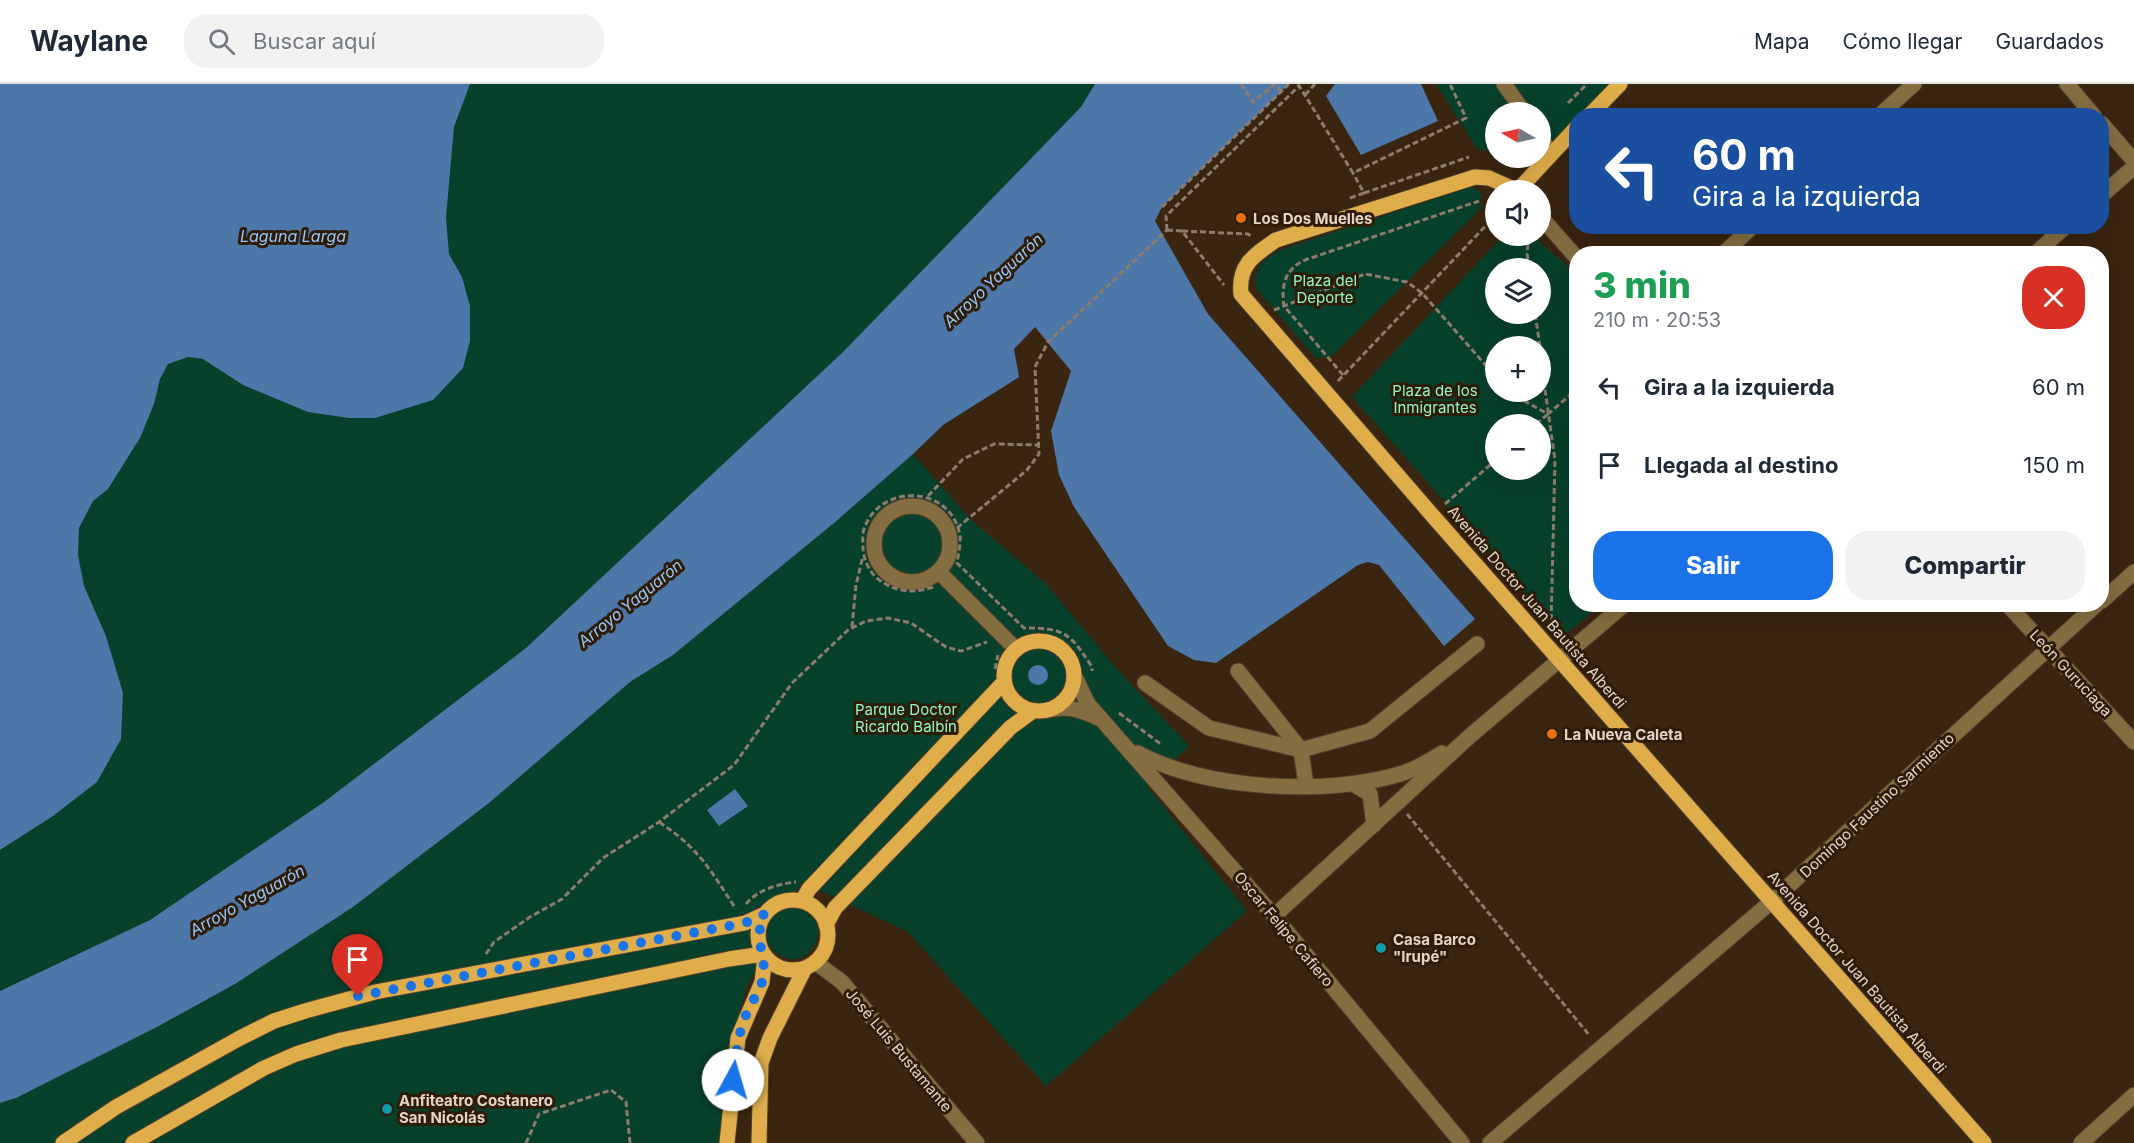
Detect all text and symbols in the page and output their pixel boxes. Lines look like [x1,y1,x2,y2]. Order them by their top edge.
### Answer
search box [184,14,604,68]
text: Waylane [30,24,148,58]
icon: search [205,25,238,58]
text: Buscar aquí [253,28,376,54]
text: Mapa [1754,29,1810,54]
text: Cómo llegar [1843,29,1962,54]
text: Guardados [1995,29,2104,54]
north arrow [1485,102,1551,168]
map controls [1485,102,1551,480]
text: 60 m [1692,129,1796,180]
icon: left [1593,132,1671,210]
button: sound [1485,180,1551,246]
text: Gira a la izquierda [1692,180,1921,213]
place label: Los Dos Muelles [1253,209,1372,228]
marker: Los Dos Muelles [1234,211,1248,225]
water label: Laguna Larga [240,226,346,246]
water label: Arroyo Yaguarón [938,229,1047,332]
button: layers [1485,258,1551,324]
text: 3 min [1593,263,1691,307]
button: close [2022,266,2085,329]
park label: Plaza del Deporte [1293,271,1357,307]
text: 210 m · 20:53 [1593,308,1721,332]
button: + [1485,336,1551,402]
icon: left [1593,371,1626,404]
text: Gira a la izquierda [1644,374,1835,400]
text: 60 m [2032,374,2085,400]
park label: Plaza de los Inmigrantes [1392,381,1478,417]
button: − [1485,414,1551,480]
icon: arrive [1593,449,1626,482]
text: Llegada al destino [1644,452,1838,478]
text: 150 m [2023,452,2085,478]
street label: Avenida Doctor Juan Bautista Alberdi [1444,502,1630,712]
button: Salir [1593,531,1833,600]
button: Compartir [1845,531,2085,600]
water label: Arroyo Yaguarón [573,555,686,652]
street label: León Guruciaga [2026,626,2116,720]
park label: Parque Doctor Ricardo Balbín [855,700,957,736]
place label: La Nueva Caleta [1564,725,1682,744]
marker: La Nueva Caleta [1545,727,1559,741]
street label: Domingo Faustino Sarmiento [1796,728,1958,882]
water label: Arroyo Yaguarón [185,860,308,940]
street label: Avenida Doctor Juan Bautista Alberdi [1764,867,1950,1077]
street label: Oscar Felipe Cafiero [1230,868,1338,990]
place label: Casa Barco "Irupé" [1393,930,1476,966]
pin [332,934,383,996]
marker: Casa Barco "Irupé" [1374,941,1388,955]
icon: arrive [341,943,374,976]
street label: José Luis Bustamante [842,984,956,1116]
position arrow [701,1048,765,1112]
place label: Anfiteatro Costanero San Nicolás [399,1091,553,1127]
marker: Anfiteatro Costanero San Nicolás [380,1102,394,1116]

